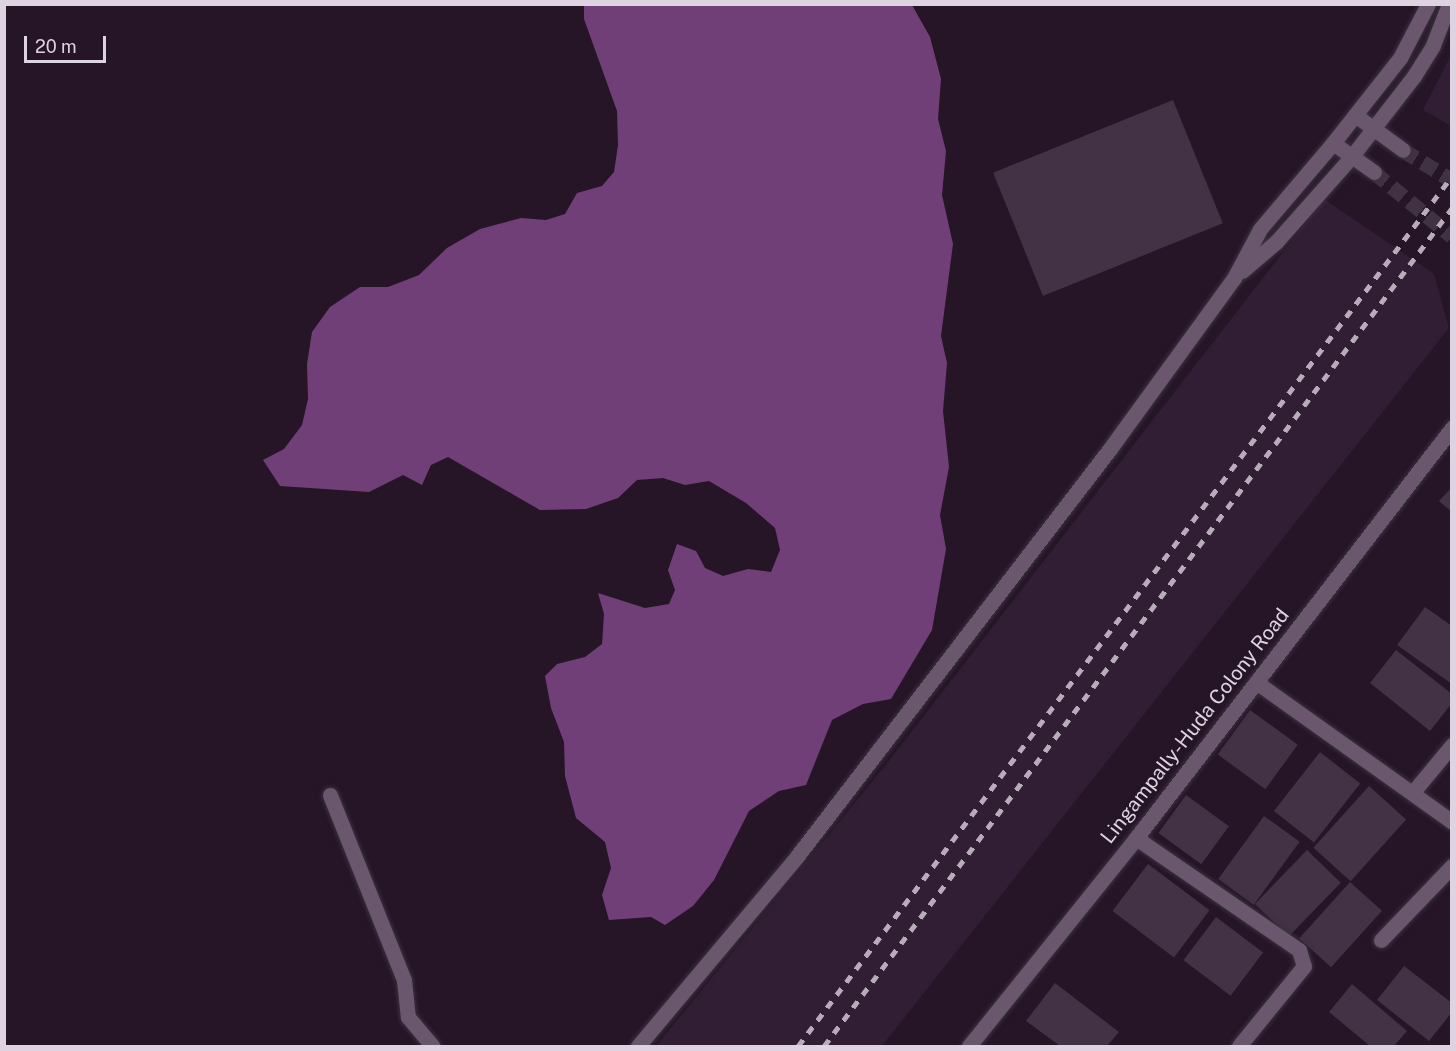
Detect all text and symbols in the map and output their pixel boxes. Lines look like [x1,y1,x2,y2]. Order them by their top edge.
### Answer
scale bar [27,24,110,62]
text: 20 m [35,36,77,57]
street label: Lingampally-Huda Colony Road [1096,604,1294,848]

